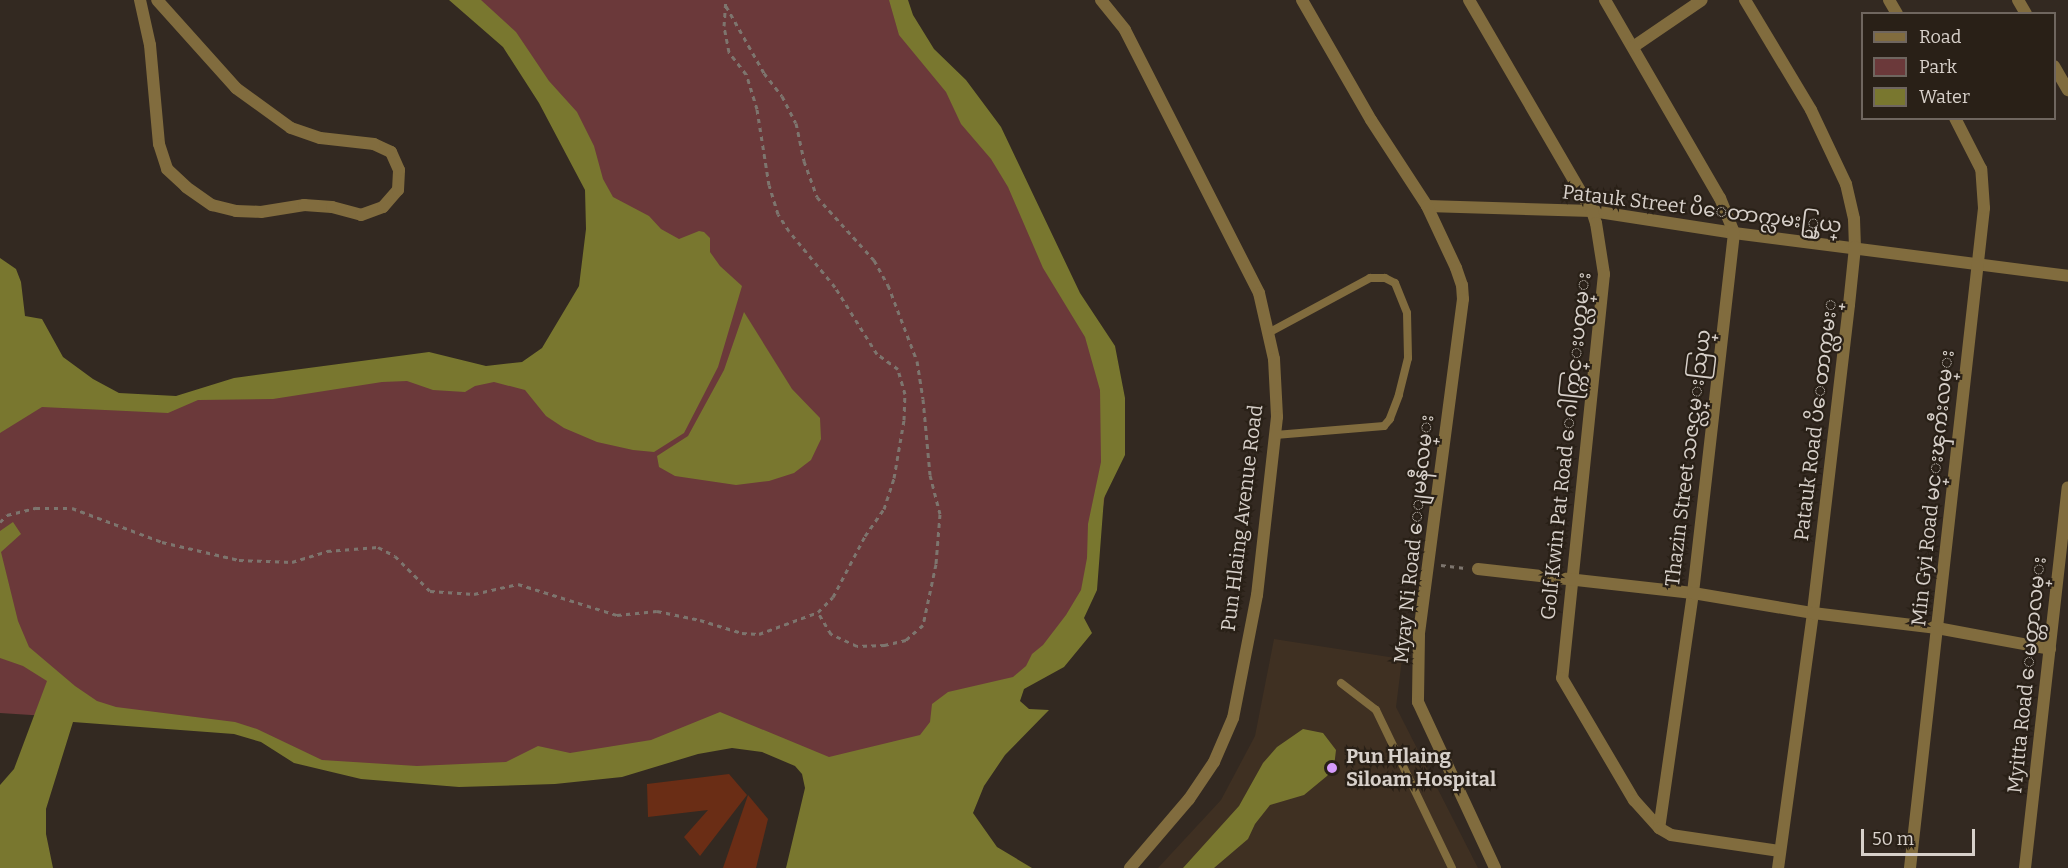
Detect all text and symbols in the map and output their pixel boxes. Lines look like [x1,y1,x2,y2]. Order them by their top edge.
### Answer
legend [1861,12,2056,120]
text: Road [1919,26,1961,48]
text: Park [1919,56,1957,78]
text: Water [1919,86,1970,108]
street label: Patauk Street ပိေတာက္လမး္သြယ္ [1561,180,1843,238]
street label: Golf Kwin Pat Road ေဂါက္ကြင္းပတ္လမ္း [1536,271,1596,621]
street label: Patauk Road ပိေတာက္လမး္ [1789,298,1843,542]
street label: Thazin Street သဇင္လမ္းသြယ္ [1660,328,1716,588]
street label: Min Gyi Road မင္းၾကီးလမ္း [1907,349,1959,627]
street label: Pun Hlaing Avenue Road [1216,403,1268,633]
street label: Myay Ni Road ေျမနီလမ္း [1389,413,1439,665]
street label: Myitta Road ေမတ္တာလမ္း [2003,555,2051,795]
place label: Pun Hlaing Siloam Hospital [1346,744,1496,791]
marker: Pun Hlaing Siloam Hospital [1323,759,1341,777]
scale bar [1864,817,1978,855]
text: 50 m [1872,828,1914,850]

